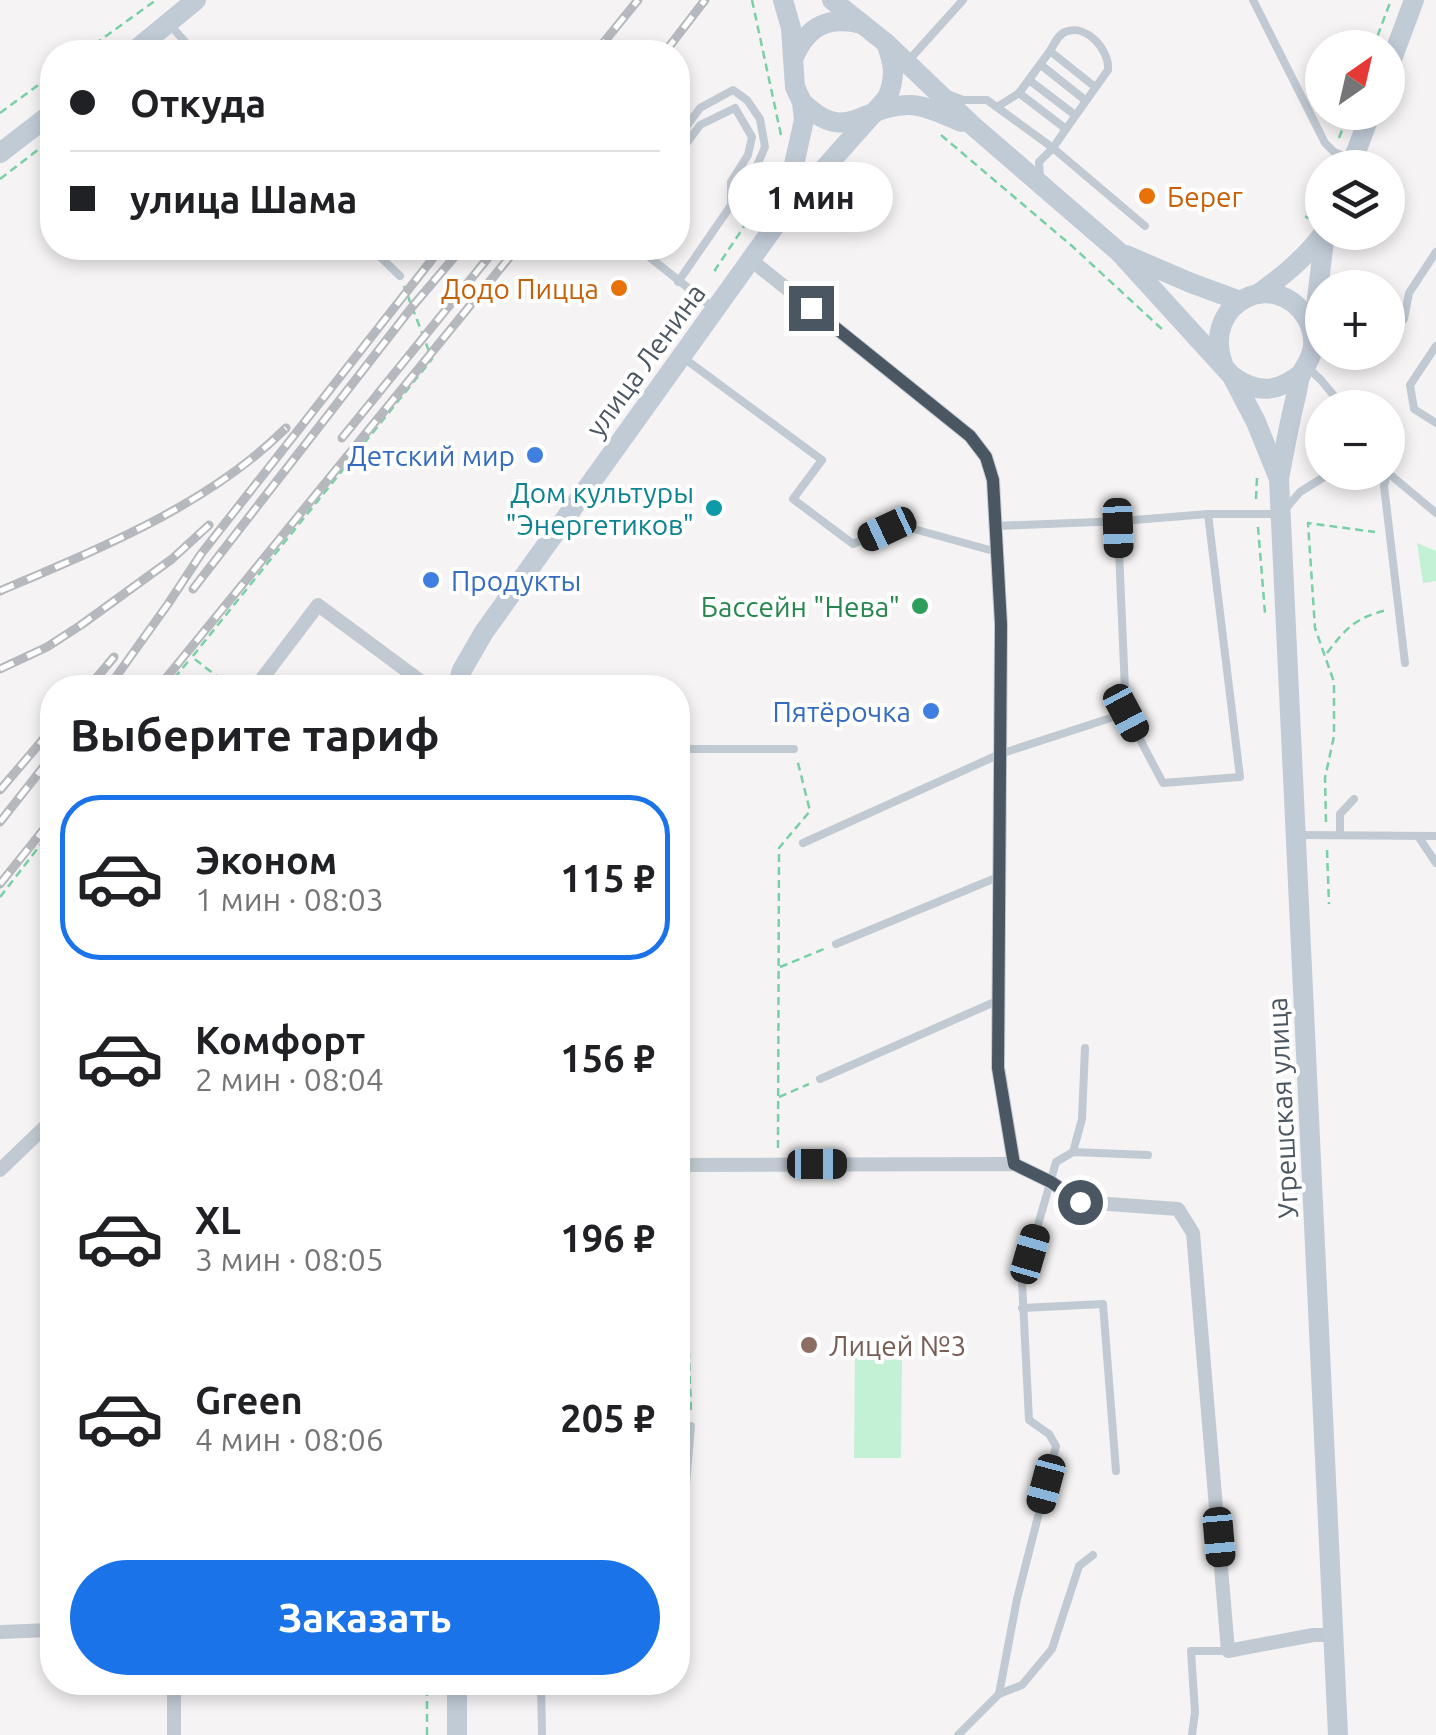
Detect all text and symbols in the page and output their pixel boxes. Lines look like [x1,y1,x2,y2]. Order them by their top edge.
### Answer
north arrow [1305,30,1405,130]
map controls [1305,30,1405,490]
text: Откуда [130,82,266,124]
button: layers [1305,150,1405,250]
callout: 1 мин [728,163,894,233]
text: улица Шама [130,178,358,220]
text: 1 мин [766,179,855,215]
place label: Берег [1167,181,1243,212]
marker: Берег [1136,185,1158,207]
button: + [1305,270,1405,370]
place label: Додо Пицца [441,273,599,304]
street label: улица Ленина [579,277,711,443]
marker: Додо Пицца [608,277,630,299]
route end [789,286,834,331]
button: − [1305,390,1405,490]
place label: Детский мир [347,440,515,471]
marker: Детский мир [524,444,546,466]
place label: Дом культуры "Энергетиков" [505,477,694,540]
marker: Дом культуры "Энергетиков" [703,497,725,519]
car [1102,497,1134,559]
car [853,503,921,555]
place label: Продукты [451,565,581,596]
marker: Продукты [420,569,442,591]
place label: Бассейн "Нева" [701,591,900,622]
marker: Бассейн "Нева" [909,595,931,617]
car [1099,679,1153,747]
place label: Пятёрочка [773,696,911,727]
marker: Пятёрочка [920,700,942,722]
text: Выберите тариф [70,709,440,760]
icon: car [75,833,165,923]
text: Эконом [195,839,337,881]
text: 115 ₽ [560,857,655,899]
text: 1 мин · 08:03 [195,881,384,917]
street label: Угрешская улица [1261,997,1303,1219]
icon: car [75,1013,165,1103]
text: Комфорт [195,1019,365,1061]
text: 156 ₽ [560,1037,655,1079]
text: 2 мин · 08:04 [195,1061,384,1097]
car [787,1149,847,1179]
route start [1058,1180,1103,1225]
icon: car [75,1193,165,1283]
text: XL [195,1199,241,1241]
text: 196 ₽ [560,1217,655,1259]
car [1007,1221,1053,1287]
text: 3 мин · 08:05 [195,1241,384,1277]
place label: Лицей №3 [829,1330,966,1361]
marker: Лицей №3 [798,1334,820,1356]
icon: car [75,1373,165,1463]
text: Green [195,1379,303,1421]
text: 205 ₽ [560,1397,655,1439]
text: 4 мин · 08:06 [195,1421,384,1457]
car [1024,1451,1068,1517]
car [1201,1506,1237,1568]
button: Заказать [70,1560,660,1675]

